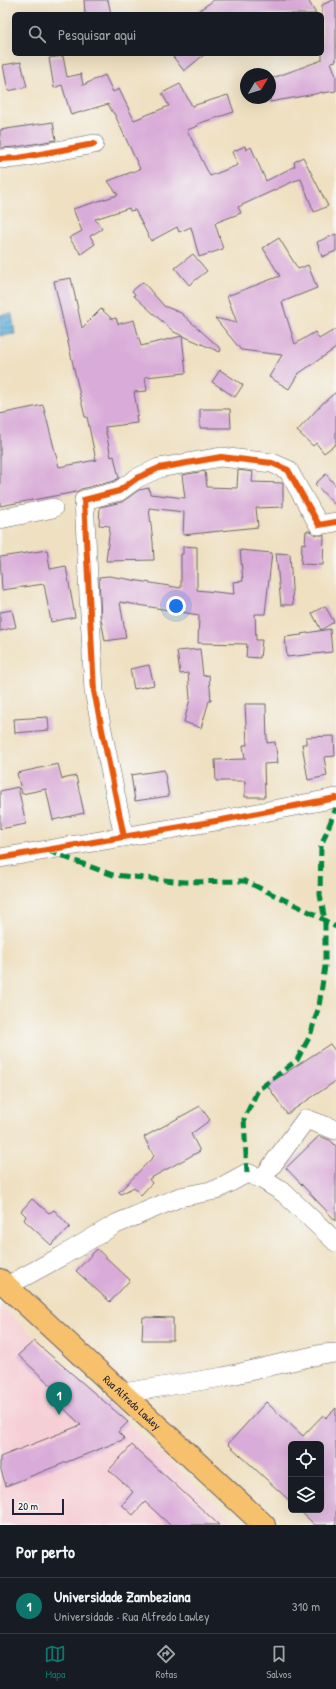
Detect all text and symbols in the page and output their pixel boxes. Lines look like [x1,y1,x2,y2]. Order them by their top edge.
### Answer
search box [12,12,324,56]
icon: search [26,23,48,45]
text: Pesquisar aqui [58,24,136,45]
north arrow [240,68,276,104]
your location [166,596,186,616]
street label: Rua Alfredo Lawley [100,1372,164,1433]
pin: 1 [46,1382,72,1415]
map controls [288,1441,324,1513]
button: locate [288,1441,324,1477]
button: layers [288,1477,324,1513]
scale bar [12,1497,64,1516]
text: 20 m [18,1499,38,1513]
text: Por perto [16,1540,75,1563]
text: Universidade Zambeziana [54,1586,190,1607]
text: 1 [27,1597,31,1615]
text: 310 m [292,1597,320,1615]
text: Universidade · Rua Alfredo Lawley [54,1607,209,1625]
tab: Mapa [44,1643,66,1681]
tab: Rotas [155,1643,177,1681]
tab: Salvos [266,1643,292,1681]

